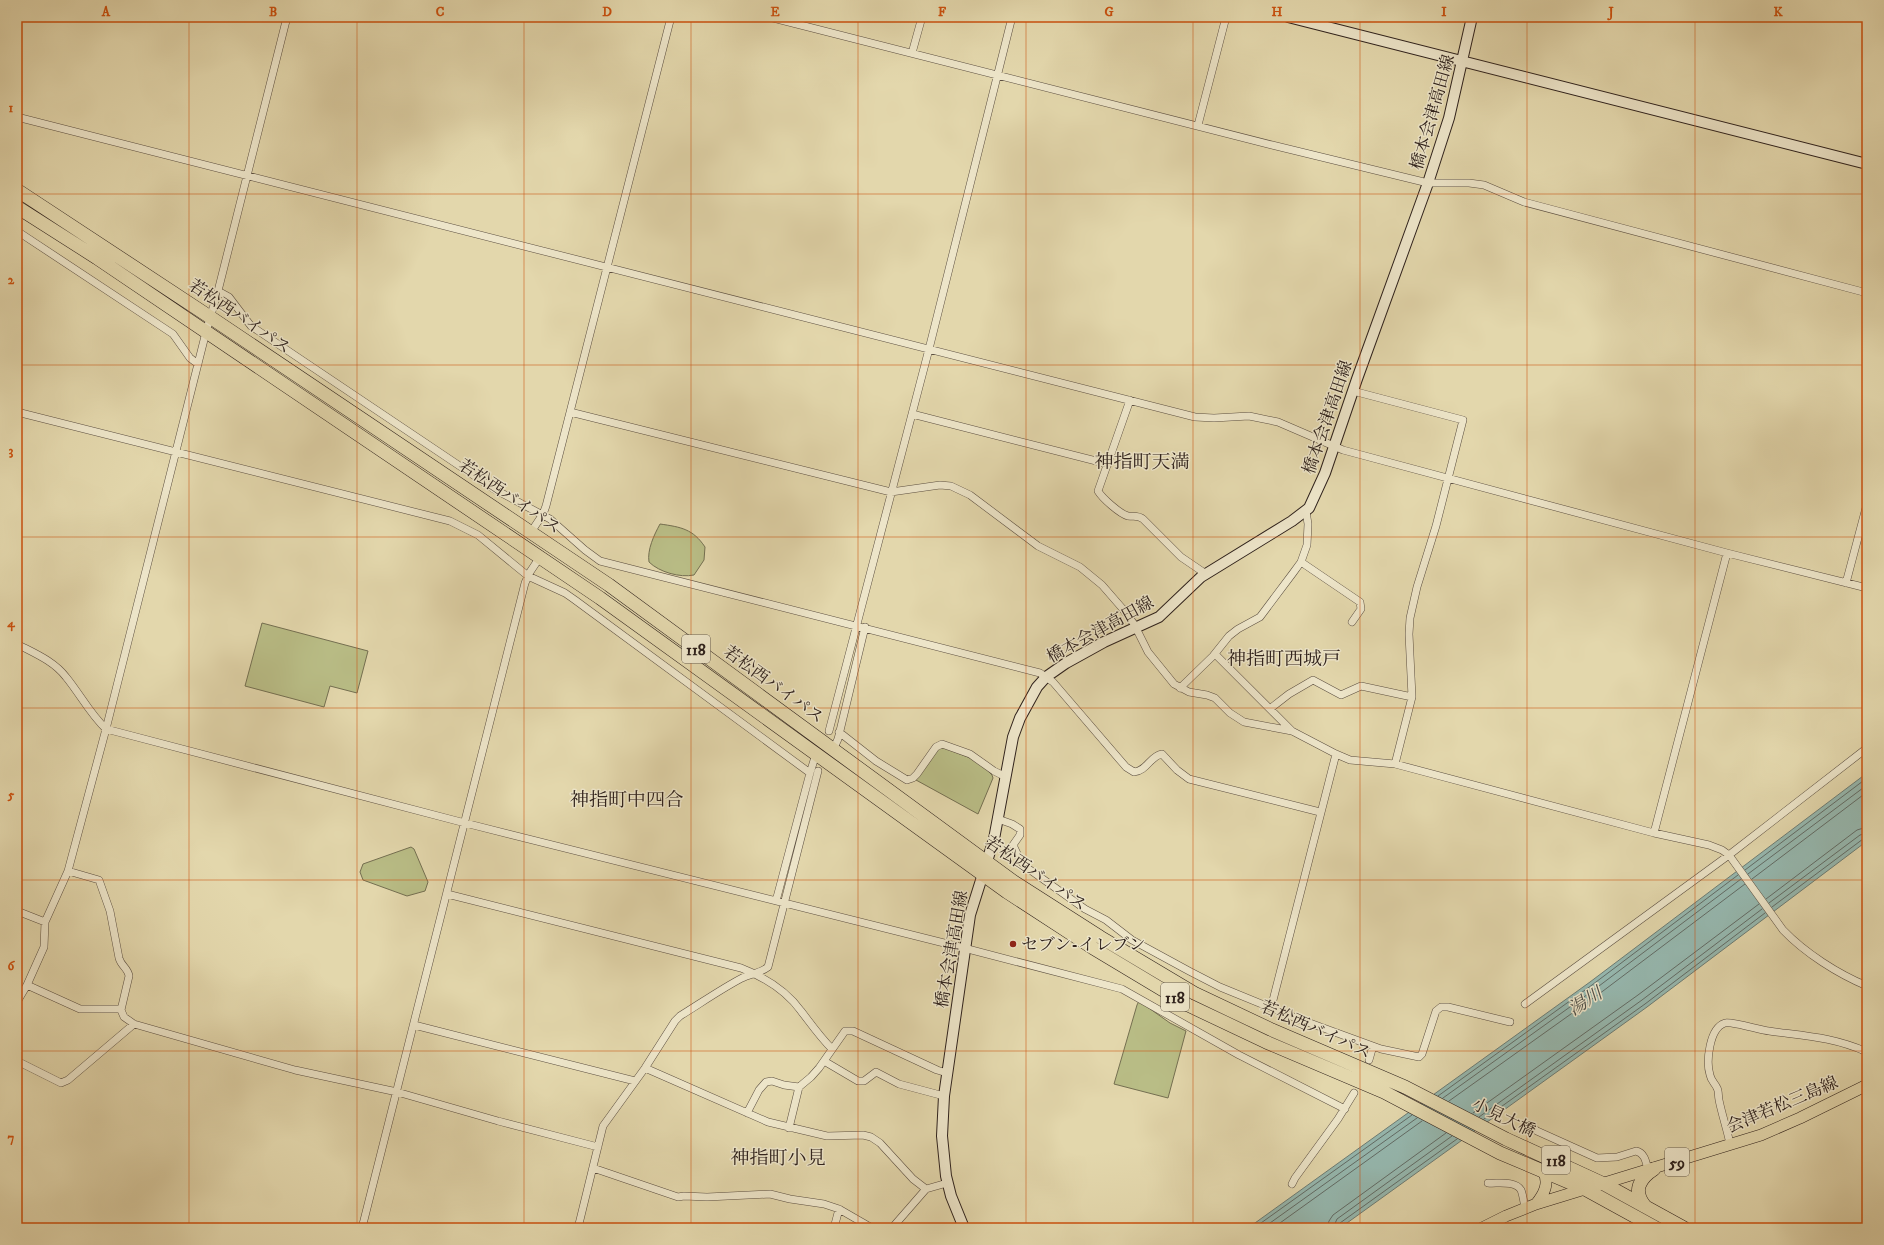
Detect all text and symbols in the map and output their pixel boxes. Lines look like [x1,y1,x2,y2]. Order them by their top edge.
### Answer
text: A [101,4,111,20]
text: B [269,4,277,20]
text: C [436,4,445,20]
text: D [602,4,612,20]
text: E [770,4,780,20]
text: F [938,4,947,20]
text: G [1104,4,1114,20]
text: H [1272,4,1283,20]
text: I [1441,4,1447,20]
text: J [1606,4,1614,21]
text: K [1773,4,1783,20]
street label: 橋本会津高田線 [1406,52,1460,173]
text: 1 [9,100,14,116]
text: 2 [8,272,15,288]
street label: 若松西バイパス [184,275,295,359]
street label: 橋本会津高田線 [1298,357,1358,477]
text: 3 [9,443,14,459]
district label: 神指町天満 [1094,451,1190,474]
street label: 若松西バイパス [454,455,565,539]
street label: 橋本会津高田線 [1043,591,1158,668]
text: 4 [6,615,15,632]
road number: 118 [682,635,710,663]
street label: 若松西バイパス [719,641,828,729]
district label: 神指町西城戸 [1227,648,1341,671]
text: 5 [7,787,15,803]
district label: 神指町中四合 [570,789,684,812]
street label: 若松西バイパス [980,832,1091,916]
street label: 橋本会津高田線 [931,889,973,1010]
place label: セブン-イレブン [1021,934,1146,956]
marker: セブン-イレブン [1008,939,1018,949]
text: 6 [8,958,16,974]
water label: 湯川 [1564,982,1608,1021]
road number: 118 [1161,983,1189,1011]
street label: 若松西バイパス [1257,996,1374,1064]
street label: 会津若松三島線 [1723,1072,1841,1138]
street label: 小見大橋 [1468,1093,1539,1143]
text: 7 [8,1130,15,1146]
road number: 118 [1542,1146,1570,1174]
district label: 神指町小見 [730,1147,826,1170]
road number: 59 [1665,1148,1689,1176]

